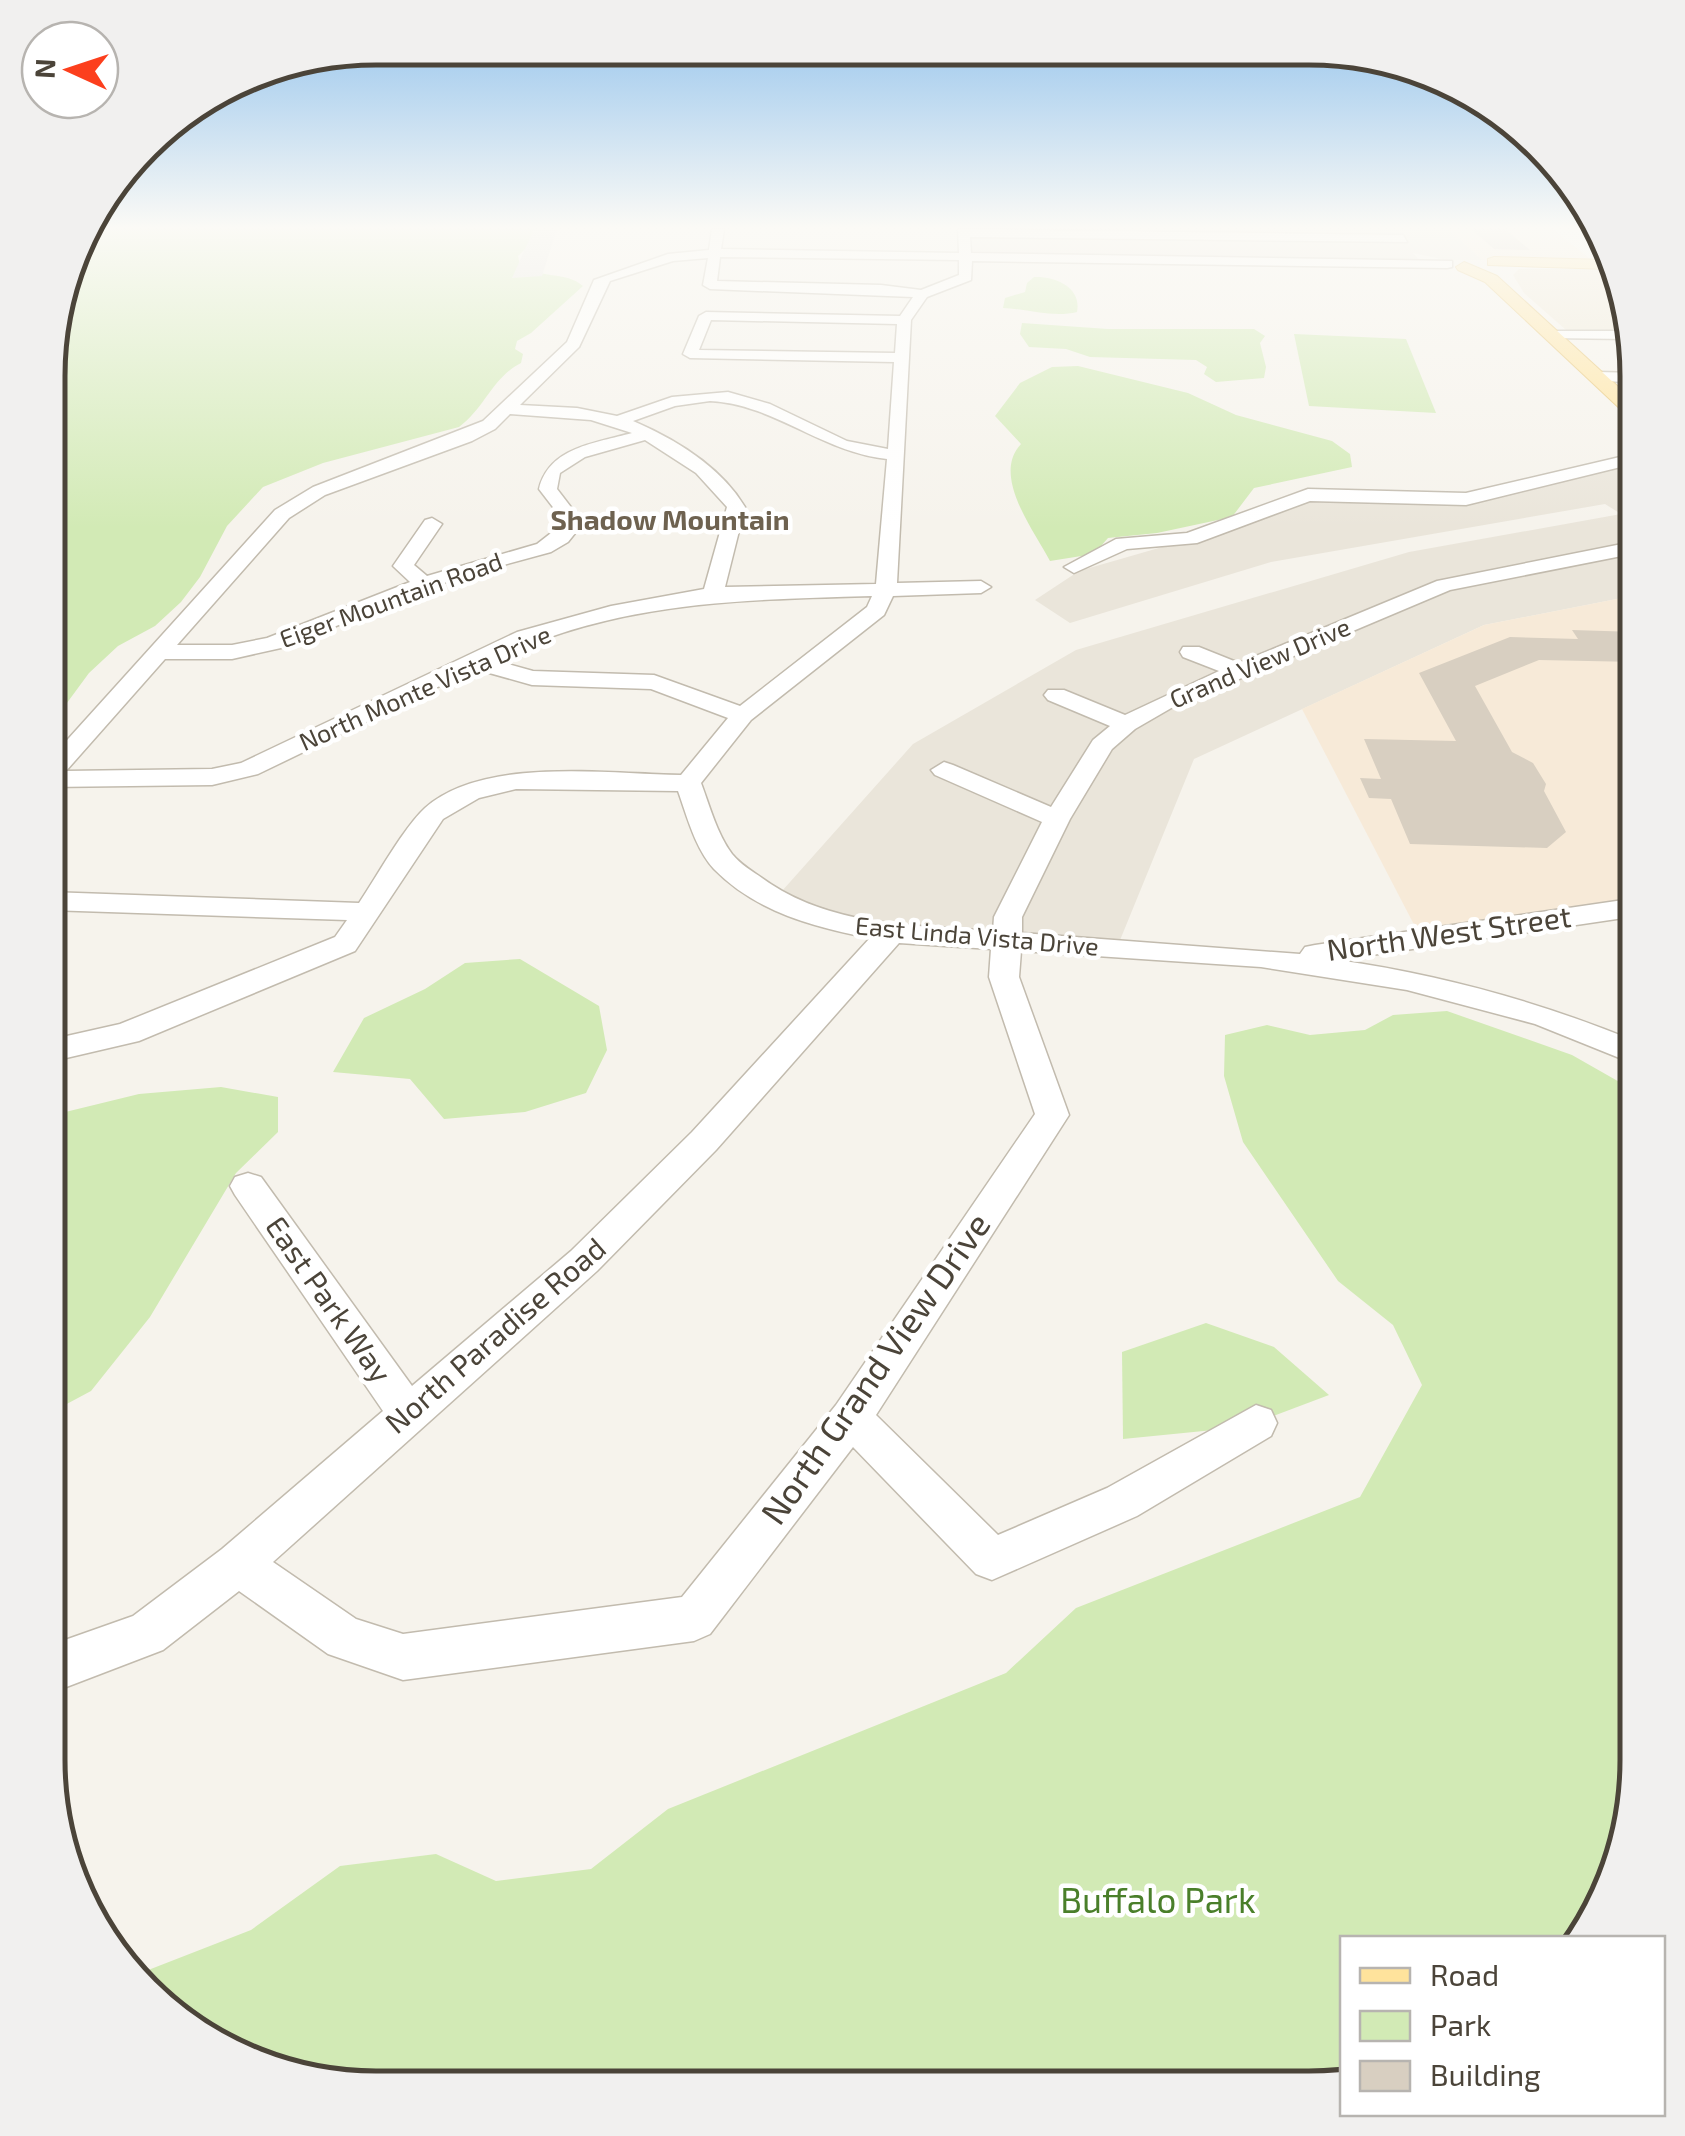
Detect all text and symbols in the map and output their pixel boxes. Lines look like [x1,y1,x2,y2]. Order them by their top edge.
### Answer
north arrow [20,20,120,120]
text: N [27,58,62,80]
district label: Shadow Mountain [550,502,790,536]
street label: Eiger Mountain Road [275,545,506,653]
street label: Grand View Drive [1165,611,1354,714]
street label: North Monte Vista Drive [294,618,555,756]
street label: North West Street [1324,897,1573,967]
street label: East Linda Vista Drive [854,909,1100,961]
street label: North Grand View Drive [751,1204,998,1532]
street label: East Park Way [259,1209,400,1389]
street label: North Paradise Road [377,1229,612,1440]
park label: Buffalo Park [1060,1878,1256,1920]
legend [1340,1936,1665,2116]
text: Road [1430,1956,1499,1992]
text: Park [1430,2006,1491,2042]
text: Building [1430,2056,1541,2092]

